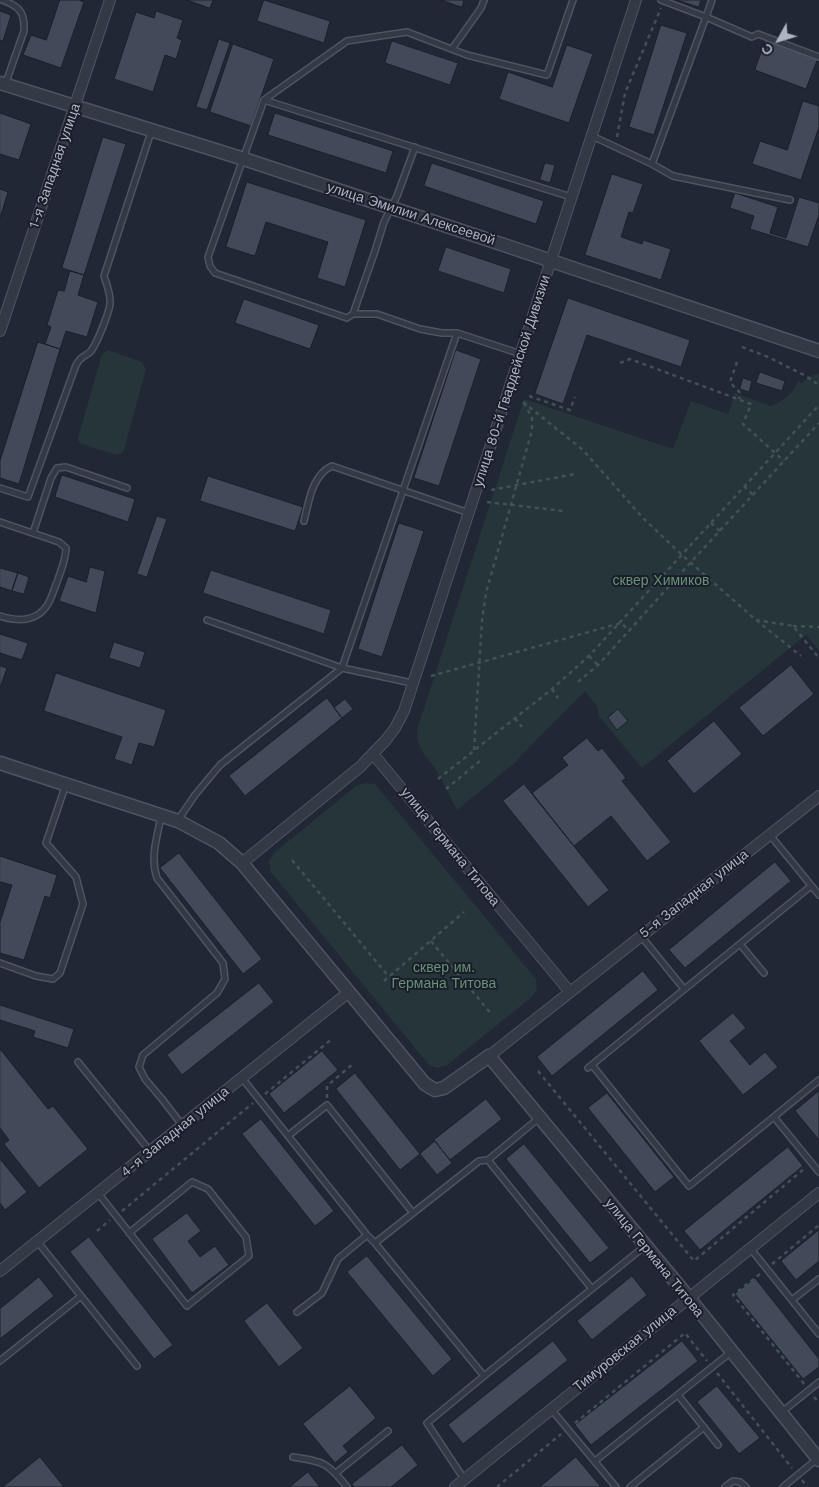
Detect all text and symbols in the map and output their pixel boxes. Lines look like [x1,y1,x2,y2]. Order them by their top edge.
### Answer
north arrow [754,15,804,65]
text: С [758,40,777,58]
street label: 1-я Западная улица [26,101,84,231]
street label: улица Эмилии Алексеевой [325,179,497,249]
street label: улица 80-й Гвардейской Дивизии [470,273,554,489]
park label: сквер Химиков [613,573,709,589]
street label: улица Германа Титова [397,784,503,910]
street label: 5-я Западная улица [636,846,752,942]
park label: сквер им. Германа Титова [392,960,496,992]
street label: 4-я Западная улица [118,1083,232,1181]
street label: улица Германа Титова [601,1195,707,1321]
street label: Тимуровская улица [570,1302,680,1396]

